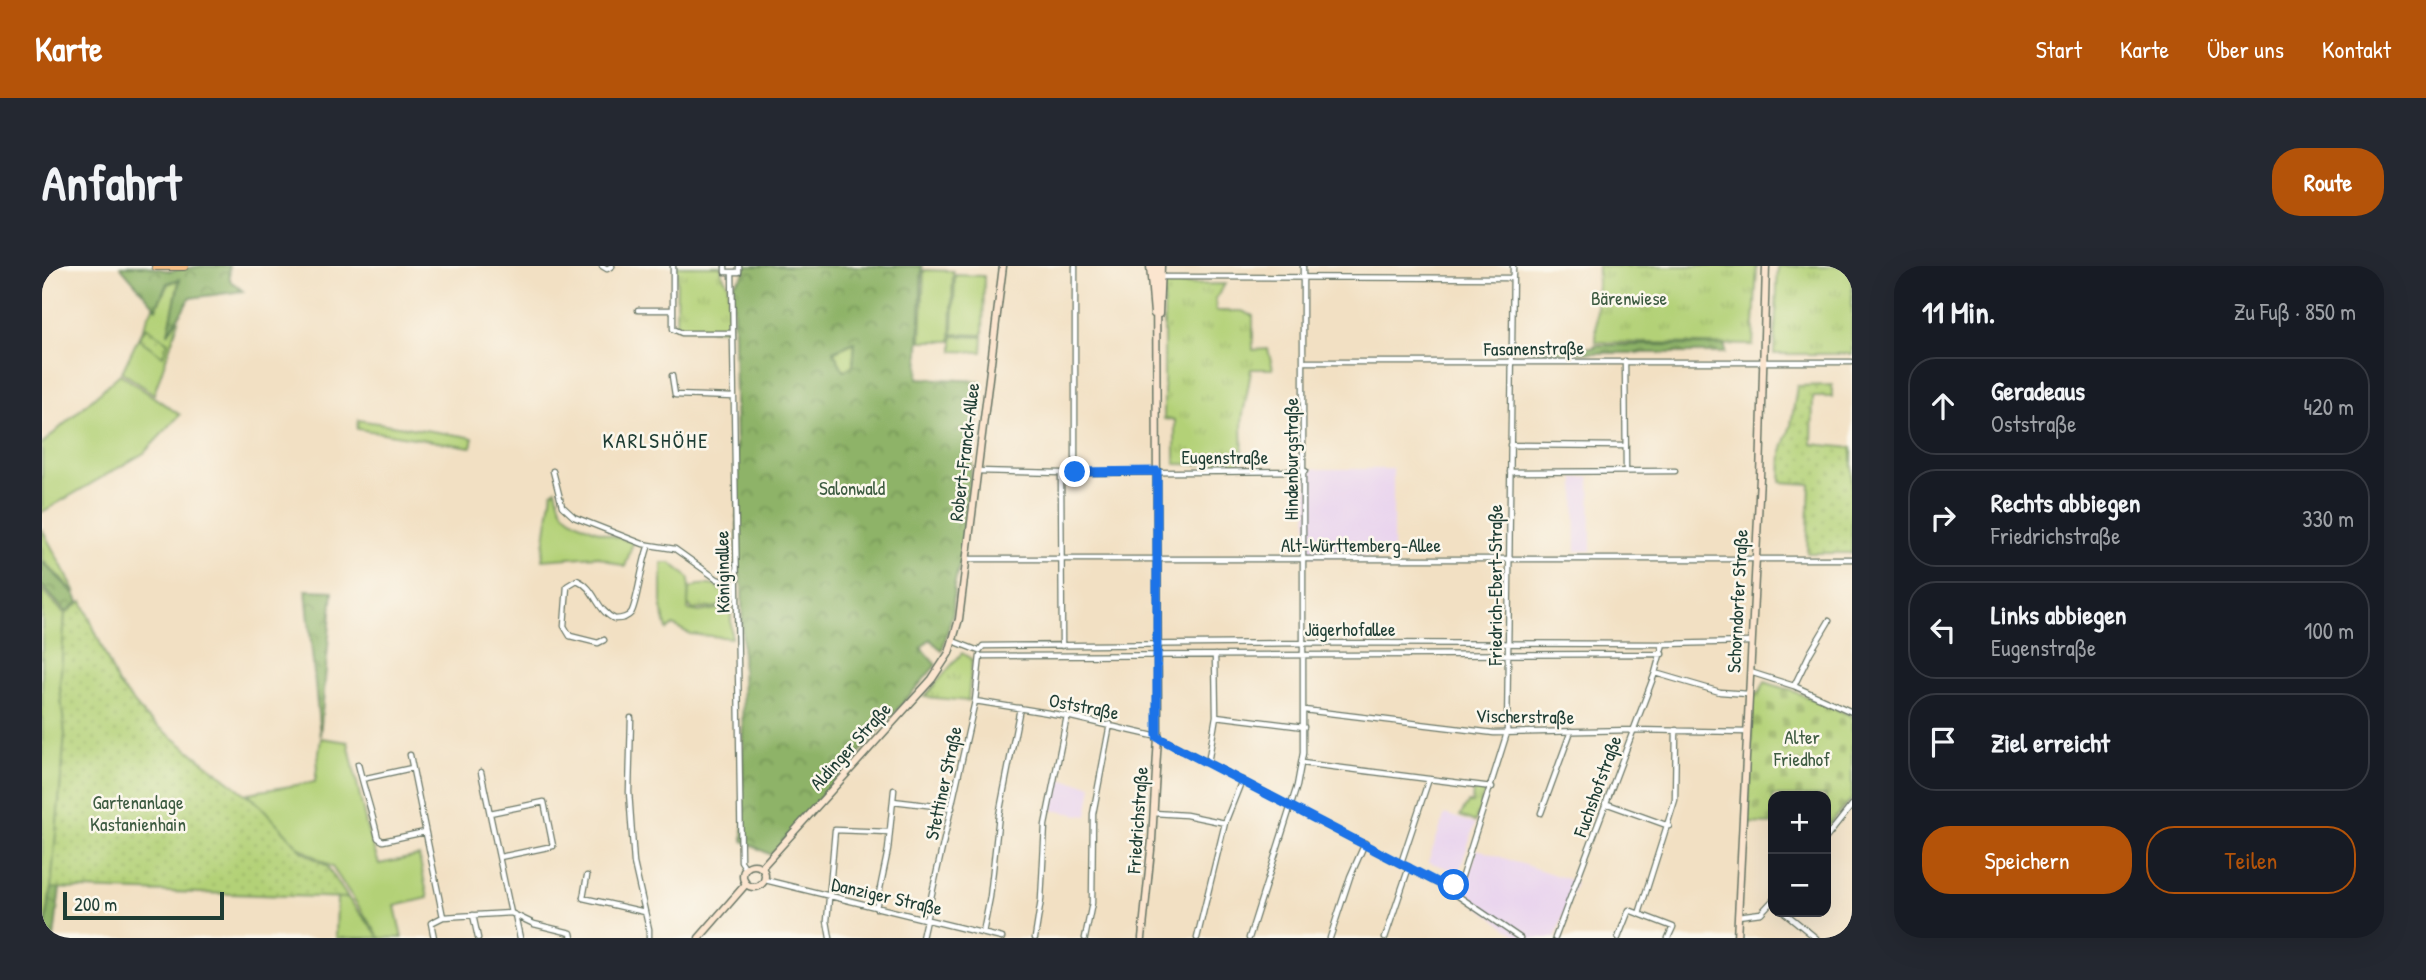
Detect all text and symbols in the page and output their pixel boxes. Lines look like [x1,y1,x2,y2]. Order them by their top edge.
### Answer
text: Karte [35,27,102,71]
text: Start [2036,33,2082,65]
text: Karte [2120,33,2169,65]
text: Über uns [2207,33,2284,65]
text: Kontakt [2322,33,2391,65]
button: Route [2272,148,2384,216]
text: Anfahrt [42,149,181,215]
park label: Bärenwiese [1591,285,1667,311]
text: 11 Min. [1922,292,1995,332]
text: Zu Fuß · 850 m [2234,296,2356,327]
street label: Fasanenstraße [1483,334,1585,362]
text: Geradeaus [1991,373,2085,408]
street label: Robert-Franck-Allee [943,381,985,523]
icon: ahead [1924,387,1962,425]
text: 420 m [2303,391,2354,422]
street label: Hindenburgstraße [1278,397,1304,520]
text: Oststraße [1991,408,2077,439]
district label: KARLSHÖHE [603,426,709,455]
street label: Eugenstraße [1182,444,1269,470]
route end [1059,456,1090,487]
park label: Salonwald [819,475,886,501]
text: Rechts abbiegen [1991,485,2141,520]
icon: right [1924,499,1962,537]
text: 330 m [2302,503,2354,534]
street label: Friedrich-Ebert-Straße [1482,504,1508,667]
text: Friedrichstraße [1991,520,2120,551]
street label: Schorndorfer Straße [1720,528,1754,673]
street label: Königinallee [708,530,736,613]
street label: Alt-Württemberg-Allee [1281,532,1442,558]
text: Links abbiegen [1991,597,2127,632]
icon: left [1924,611,1962,649]
text: 100 m [2304,615,2354,646]
street label: Jägerhofallee [1304,616,1396,642]
text: Eugenstraße [1991,632,2096,663]
street label: Oststraße [1047,686,1122,726]
street label: Aldinger Straße [804,696,897,796]
street label: Vischerstraße [1475,702,1575,730]
street label: Stettiner Straße [918,723,968,842]
icon: arrive [1924,723,1962,761]
park label: Alter Friedhof [1773,724,1830,772]
text: Ziel erreicht [1991,725,2110,760]
street label: Fuchshofstraße [1566,731,1628,841]
street label: Friedrichstraße [1120,765,1154,875]
park label: Gartenanlage Kastanienhain [90,789,186,837]
map controls [1768,791,1831,917]
button: + [1768,791,1831,854]
button: Speichern [1922,826,2132,894]
button: Teilen [2146,826,2356,894]
button: − [1768,854,1831,917]
route start [1438,869,1469,900]
street label: Danziger Straße [829,871,945,921]
scale bar [63,889,224,921]
text: 200 m [74,891,117,917]

